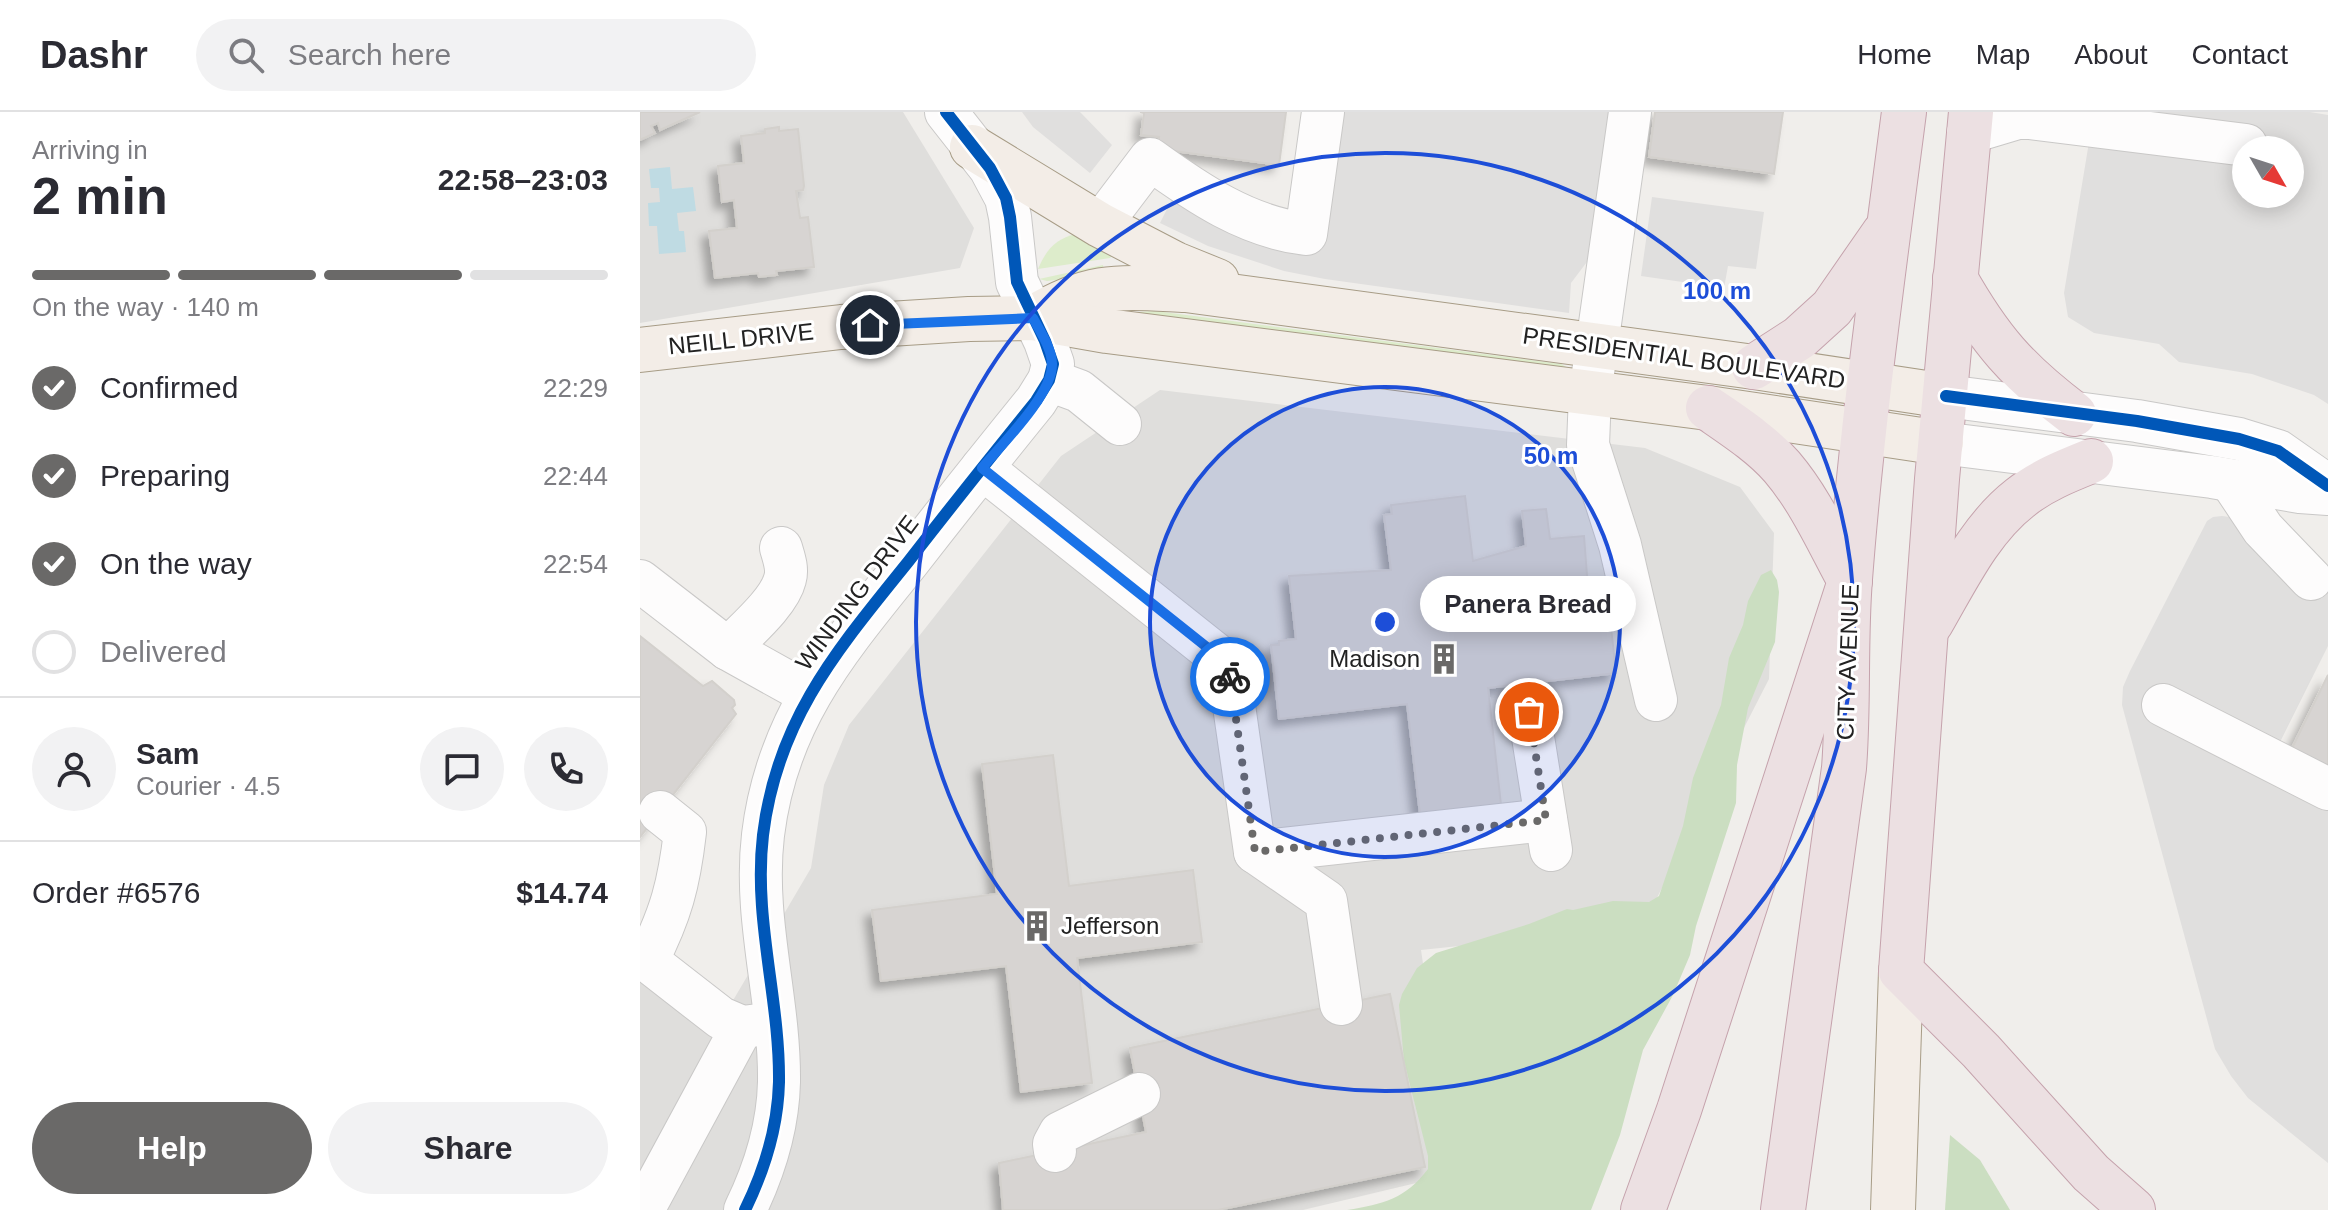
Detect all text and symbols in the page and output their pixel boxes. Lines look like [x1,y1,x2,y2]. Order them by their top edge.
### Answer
search box [196,19,756,91]
icon: search [224,33,268,77]
text: Dashr [40,34,148,76]
text: Search here [288,38,451,71]
text: Home [1857,39,1932,70]
text: Map [1976,39,2030,70]
text: About [2074,39,2148,70]
text: Contact [2192,39,2288,70]
text: Arriving in [32,135,148,165]
north arrow [2232,136,2304,208]
map controls [2232,136,2304,208]
text: 22:58–23:03 [438,163,608,196]
text: 2 min [32,167,168,225]
text: 100 m [1683,277,1751,304]
pin [836,291,904,359]
text: On the way · 140 m [32,292,259,322]
icon: home [848,303,892,347]
street label: NEILL DRIVE [667,317,815,360]
street label: PRESIDENTIAL BOULEVARD [1521,321,1847,394]
icon: check [32,366,76,410]
text: Confirmed [100,371,238,404]
text: 22:29 [543,373,608,403]
text: 50 m [1524,442,1578,469]
icon: check [32,454,76,498]
text: Preparing [100,459,230,492]
text: 22:44 [543,461,608,491]
street label: WINDING DRIVE [790,510,924,675]
icon: check [32,542,76,586]
text: On the way [100,547,252,580]
text: 22:54 [543,549,608,579]
callout: Panera Bread [1421,576,1637,632]
street label: CITY AVENUE [1831,583,1864,741]
text: Panera Bread [1444,589,1612,619]
centre of rings [1371,608,1399,636]
text: Delivered [100,635,227,668]
courier [1190,637,1270,717]
building icon: Madison [1427,642,1461,676]
place label: Madison [1329,645,1420,672]
icon: bike [1208,655,1252,699]
pin [1495,678,1563,746]
icon: bag [1507,690,1551,734]
button: person [32,727,116,811]
button: chat [420,727,504,811]
button: phone [524,727,608,811]
text: Sam [136,737,199,770]
text: Courier · 4.5 [136,771,281,801]
text: Order #6576 [32,876,200,909]
text: $14.74 [516,876,608,909]
building icon: Jefferson [1020,909,1054,943]
place label: Jefferson [1061,912,1159,939]
button: Help [32,1102,312,1194]
button: Share [328,1102,608,1194]

